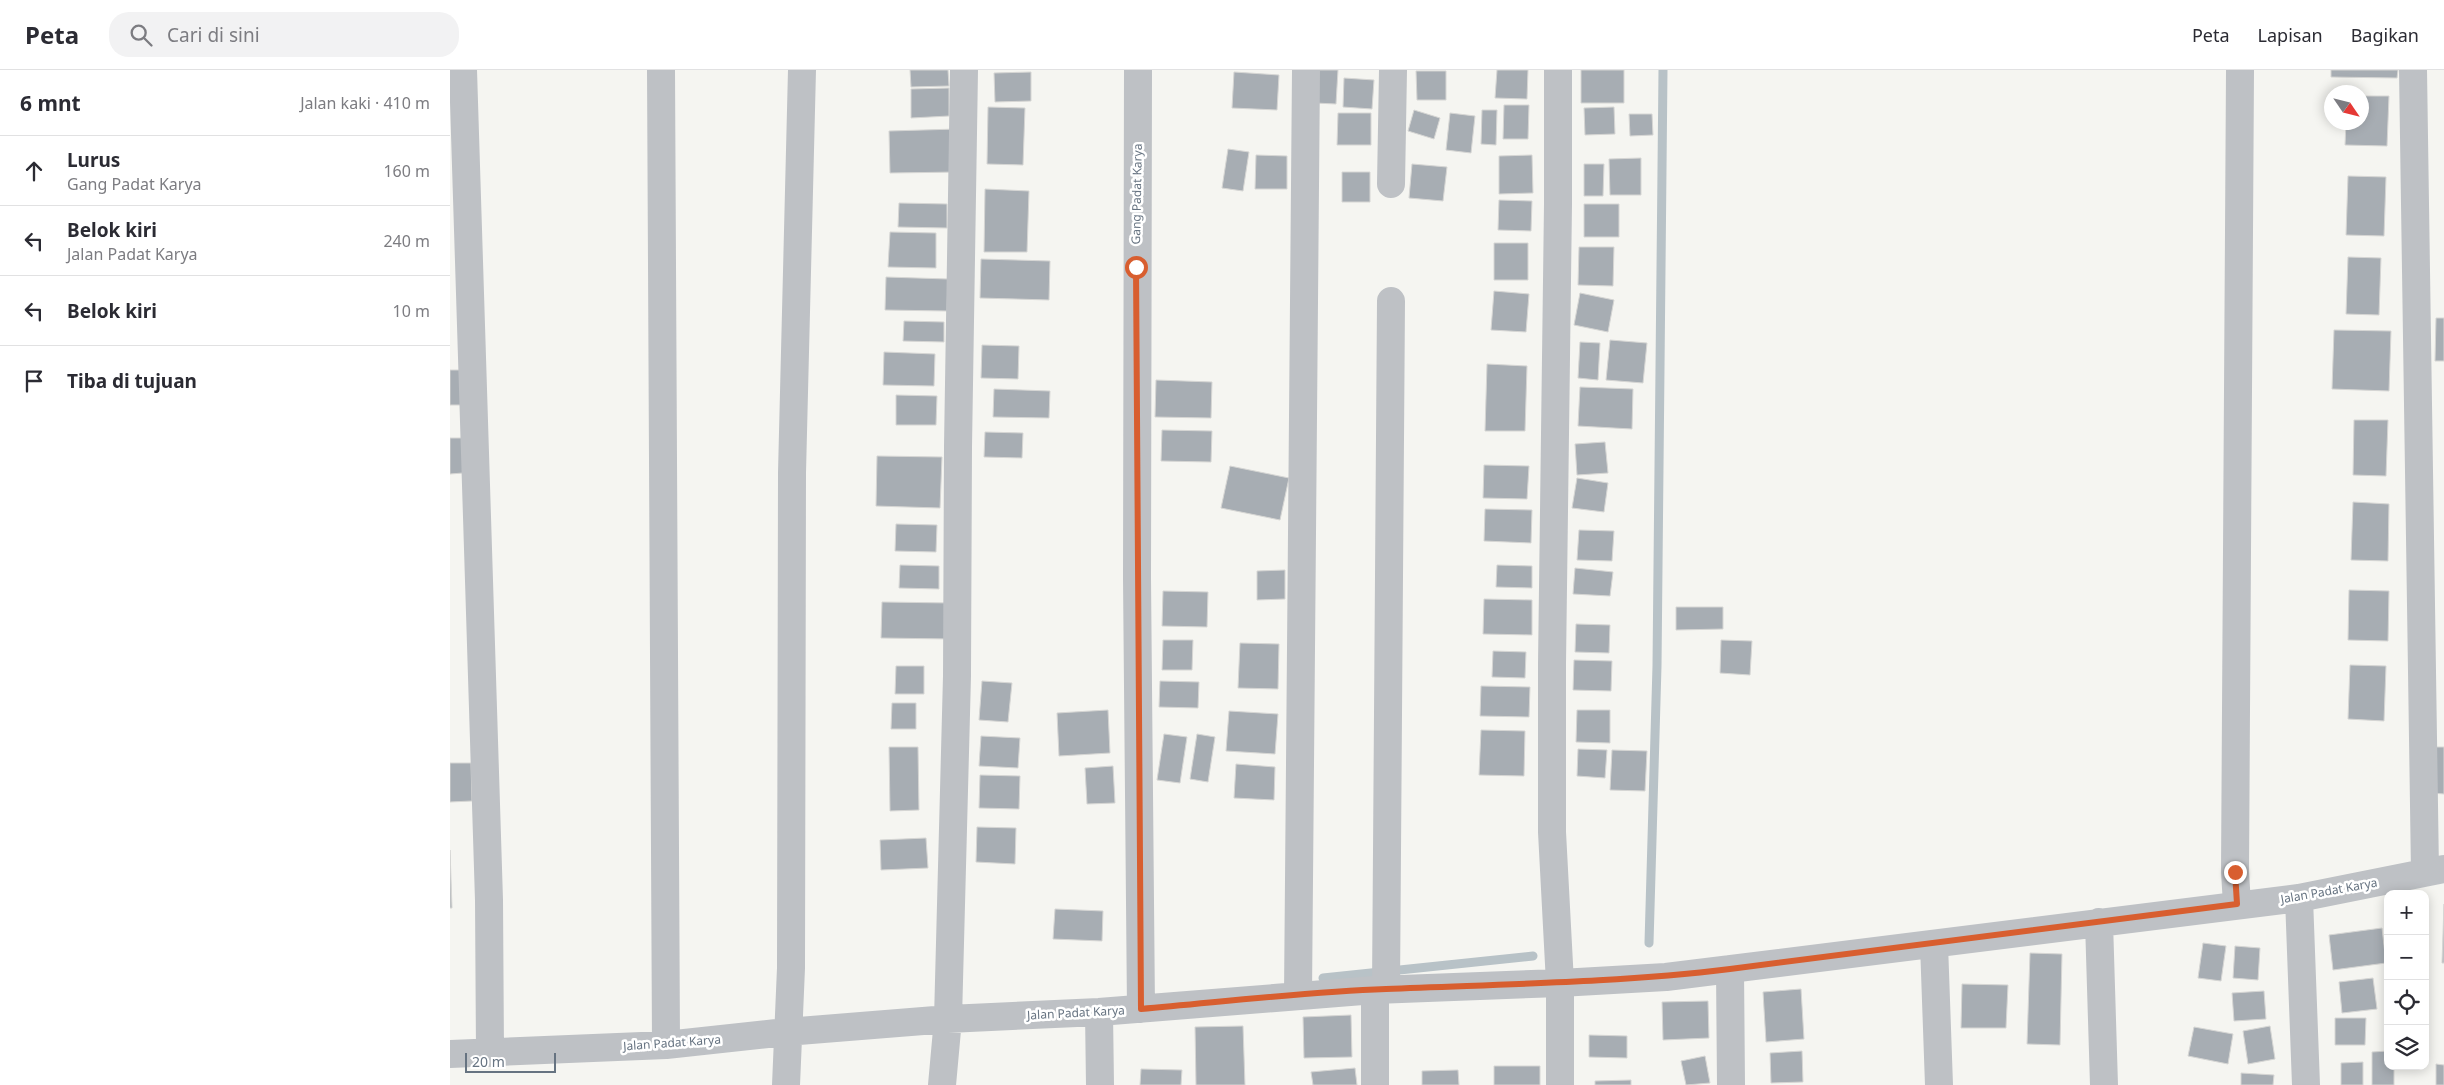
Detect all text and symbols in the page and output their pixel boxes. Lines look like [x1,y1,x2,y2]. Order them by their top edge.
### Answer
search box [109,12,459,57]
text: Peta [25,18,79,51]
icon: search [127,21,155,49]
text: Cari di sini [167,22,260,48]
text: Peta [2192,23,2230,47]
text: Lapisan [2258,23,2323,47]
text: Bagikan [2351,23,2419,47]
north arrow [2324,85,2369,130]
text: 6 mnt [20,89,81,117]
text: Jalan kaki · 410 m [300,92,430,114]
street label: Gang Padat Karya [1127,143,1146,245]
text: Lurus [67,147,120,173]
icon: ahead [20,157,48,185]
text: 160 m [383,160,430,182]
text: Gang Padat Karya [67,173,202,195]
text: Belok kiri [67,217,157,243]
icon: left [20,227,48,255]
text: 240 m [383,230,430,252]
text: Jalan Padat Karya [67,243,198,265]
route start [1125,256,1148,279]
icon: left [20,297,48,325]
text: Belok kiri [67,298,157,324]
text: 10 m [393,300,430,322]
icon: arrive [20,367,48,395]
text: Tiba di tujuan [67,368,197,394]
route end [2224,861,2247,884]
street label: Jalan Padat Karya [2278,874,2379,908]
map controls [2384,890,2429,1070]
button: + [2384,890,2429,935]
button: − [2384,935,2429,980]
button: locate [2384,980,2429,1025]
street label: Jalan Padat Karya [1026,1001,1125,1024]
button: layers [2384,1025,2429,1070]
street label: Jalan Padat Karya [622,1031,721,1054]
scale bar [465,1050,556,1073]
text: 20 m [472,1052,505,1071]

